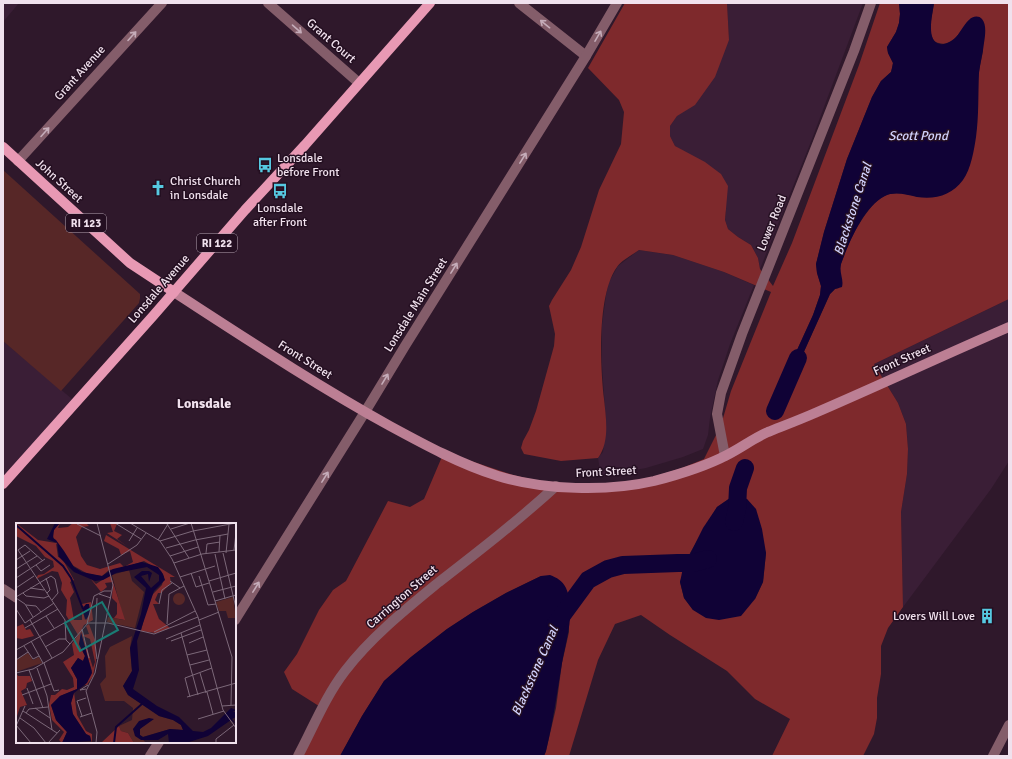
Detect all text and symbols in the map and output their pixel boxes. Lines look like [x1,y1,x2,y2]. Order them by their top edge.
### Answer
street label: Grant Court [303,16,359,66]
one-way arrow [539,19,550,28]
one-way arrow [292,24,302,33]
one-way arrow [595,30,603,42]
one-way arrow [127,31,137,41]
street label: Grant Avenue [51,42,109,104]
one-way arrow [40,127,49,137]
water label: Scott Pond [888,128,950,144]
place label: Lonsdale before Front [277,151,339,180]
one-way arrow [519,153,527,164]
street label: John Street [32,156,86,206]
bus stop icon: Lonsdale before Front [256,156,274,174]
water label: Blackstone Canal [831,160,876,257]
place label: Christ Church in Lonsdale [170,174,240,203]
church icon: Christ Church in Lonsdale [149,179,167,197]
bus stop icon: Lonsdale after Front [271,182,289,200]
street label: Lower Road [754,193,790,253]
place label: Lonsdale after Front [253,201,307,230]
road number: RI 123 [66,214,106,232]
road number: RI 122 [197,234,237,252]
street label: Lonsdale Avenue [125,252,193,326]
street label: Lonsdale Main Street [381,255,451,355]
one-way arrow [450,263,458,274]
street label: Front Street [275,337,335,383]
street label: Front Street [871,341,933,379]
one-way arrow [381,374,389,385]
district label: Lonsdale [177,395,231,412]
street label: Front Street [575,463,637,481]
one-way arrow [321,471,329,483]
inset map [16,523,236,743]
street label: Carrington Street [363,562,441,632]
one-way arrow [252,582,260,593]
building icon: Lovers Will Love [978,607,996,625]
place label: Lovers Will Love [893,609,975,624]
water label: Blackstone Canal [508,623,562,718]

